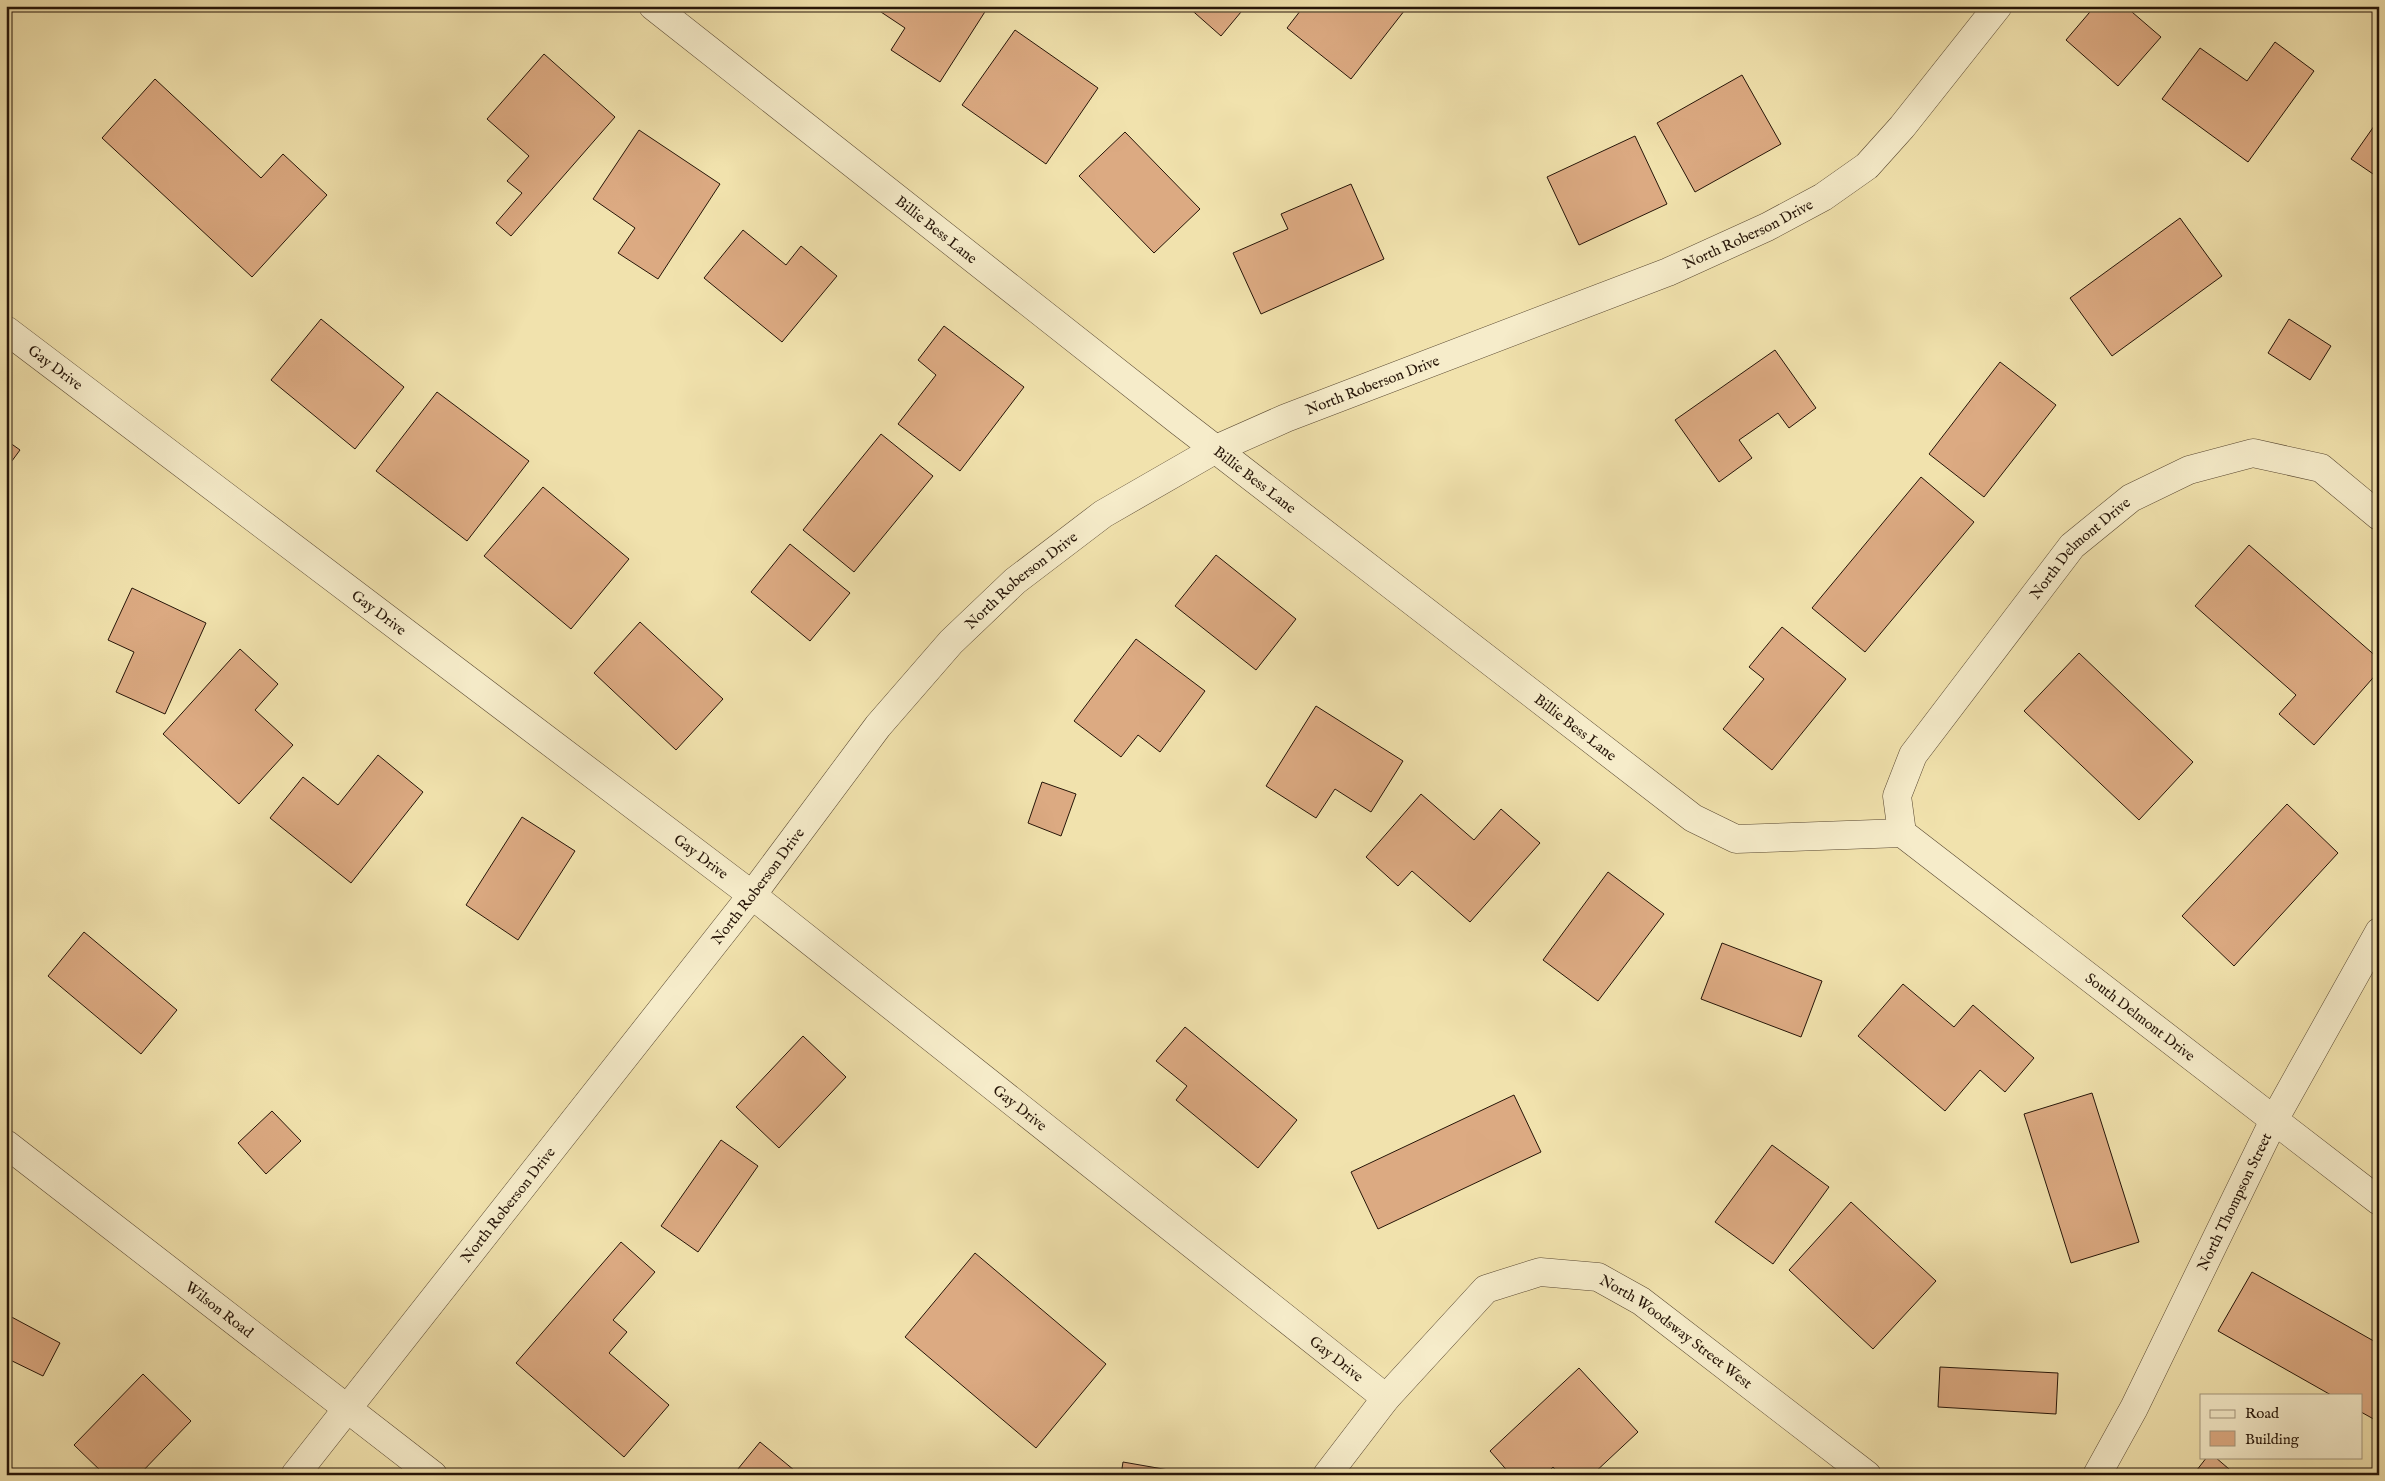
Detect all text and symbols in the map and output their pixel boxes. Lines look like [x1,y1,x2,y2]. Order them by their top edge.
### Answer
street label: Billie Bess Lane [891,192,981,268]
street label: North Roberson Drive [1680,195,1817,274]
street label: Gay Drive [24,341,86,395]
street label: North Roberson Drive [1303,351,1442,420]
street label: Billie Bess Lane [1210,442,1300,518]
street label: North Delmont Drive [2026,493,2134,603]
street label: North Roberson Drive [961,528,1082,634]
street label: Gay Drive [348,586,410,640]
street label: Billie Bess Lane [1530,690,1620,765]
street label: North Roberson Drive [708,824,809,949]
street label: Gay Drive [670,830,732,884]
street label: South Delmont Drive [2081,969,2199,1066]
street label: Gay Drive [989,1081,1051,1135]
street label: North Thompson Street [2193,1130,2276,1274]
street label: North Roberson Drive [457,1143,560,1267]
street label: North Woodsway Street West [1596,1271,1756,1393]
street label: Wilson Road [181,1278,258,1343]
street label: Gay Drive [1305,1332,1367,1387]
legend [2200,1394,2362,1458]
text: Road [2245,1404,2280,1423]
text: Building [2245,1430,2300,1449]

